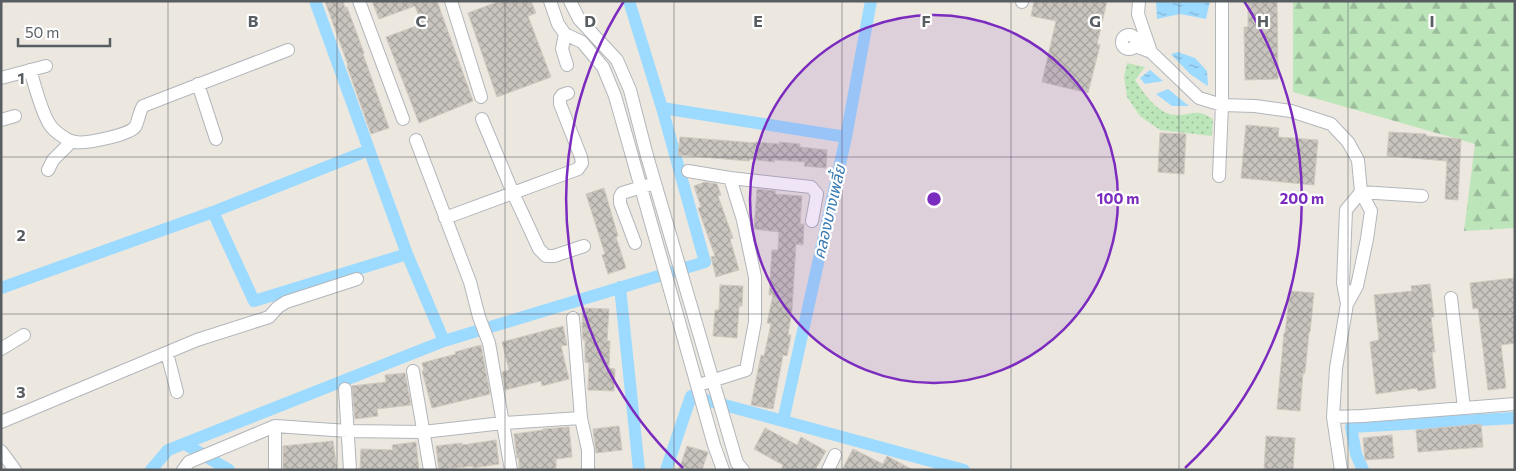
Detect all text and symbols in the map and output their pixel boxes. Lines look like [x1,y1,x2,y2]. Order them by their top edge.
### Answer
text: B [248,11,259,30]
text: C [416,11,427,30]
text: D [584,11,596,30]
text: E [753,11,763,30]
text: F [921,11,931,30]
text: G [1089,11,1101,30]
text: H [1257,11,1269,30]
text: I [1429,11,1435,30]
scale bar [18,15,110,47]
text: 50 m [25,23,59,41]
text: 1 [17,68,25,87]
water label: คลองบางเพลี้ย [808,161,849,261]
text: 100 m [1097,189,1139,207]
text: 200 m [1280,189,1324,207]
centre of rings [925,190,943,208]
text: 2 [16,225,26,244]
text: 3 [16,382,26,401]

